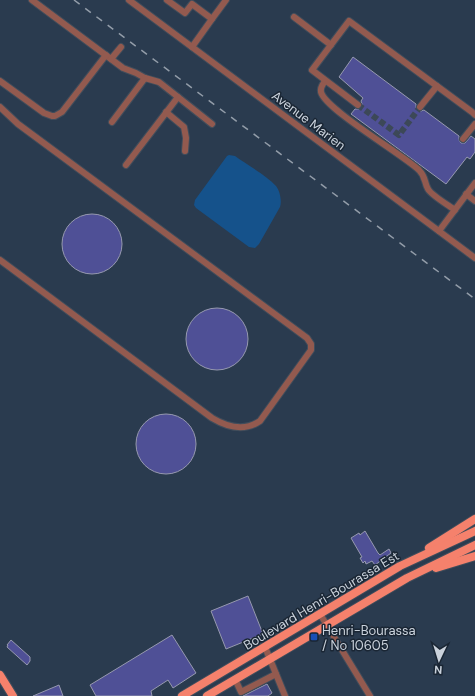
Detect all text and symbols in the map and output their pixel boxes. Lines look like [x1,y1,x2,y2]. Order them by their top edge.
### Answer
street label: Avenue Marien [268,87,349,154]
street label: Boulevard Henri-Bourassa Est [240,547,402,654]
place label: Henri-Bourassa / No 10605 [322,622,416,654]
marker: Henri-Bourassa / No 10605 [309,632,319,642]
north arrow [419,640,459,680]
text: N [434,663,443,677]

